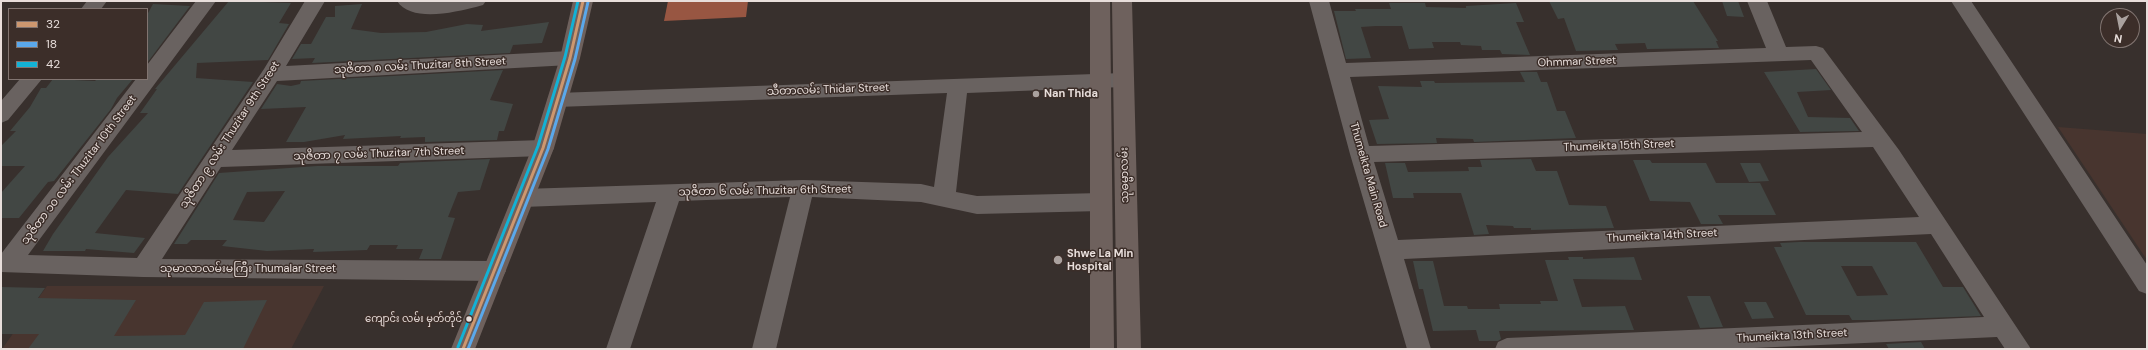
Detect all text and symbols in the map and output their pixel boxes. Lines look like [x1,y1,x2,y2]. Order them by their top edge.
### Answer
legend [8,8,148,80]
north arrow [2100,8,2140,48]
text: 32 [46,16,60,32]
text: N [2113,31,2123,46]
text: 18 [46,36,57,52]
street label: Ohmmar Street [1537,54,1617,70]
street label: သုဇိတာ ၈ လမ်း Thuzitar 8th Street [334,55,506,77]
text: 42 [46,56,60,72]
street label: သုဇိတာ ၉ လမ်း Thuzitar 9th Street [177,59,283,211]
street label: သီတာလမ်း Thidar Street [767,81,889,99]
place label: Nan Thida [1044,87,1098,101]
marker: Nan Thida [1031,89,1041,99]
street label: သုဇိတာ ၁၀ လမ်း Thuzitar 10th Street [19,93,139,247]
street label: Thumeikta Main Road [1347,121,1389,229]
street label: Thumeikta 15th Street [1563,137,1675,155]
street label: သုဇိတာ ၇ လမ်း Thuzitar 7th Street [293,144,465,164]
street label: သုဓမ္မာလမ်း [1118,147,1132,203]
street label: သုဇိတာ ၆ လမ်း Thuzitar 6th Street [678,183,852,199]
street label: Thumeikta 14th Street [1606,227,1718,245]
place label: Shwe La Min Hospital [1067,247,1133,273]
marker: Shwe La Min Hospital [1052,254,1064,266]
street label: သုမာလာလမ်းမကြီး Thumalar Street [160,262,336,276]
place label: ကျောင်း လမ်း မှတ်တိုင် [365,313,462,325]
marker: ကျောင်း လမ်း မှတ်တိုင် [464,314,474,324]
street label: Thumeikta 13th Street [1736,327,1848,345]

